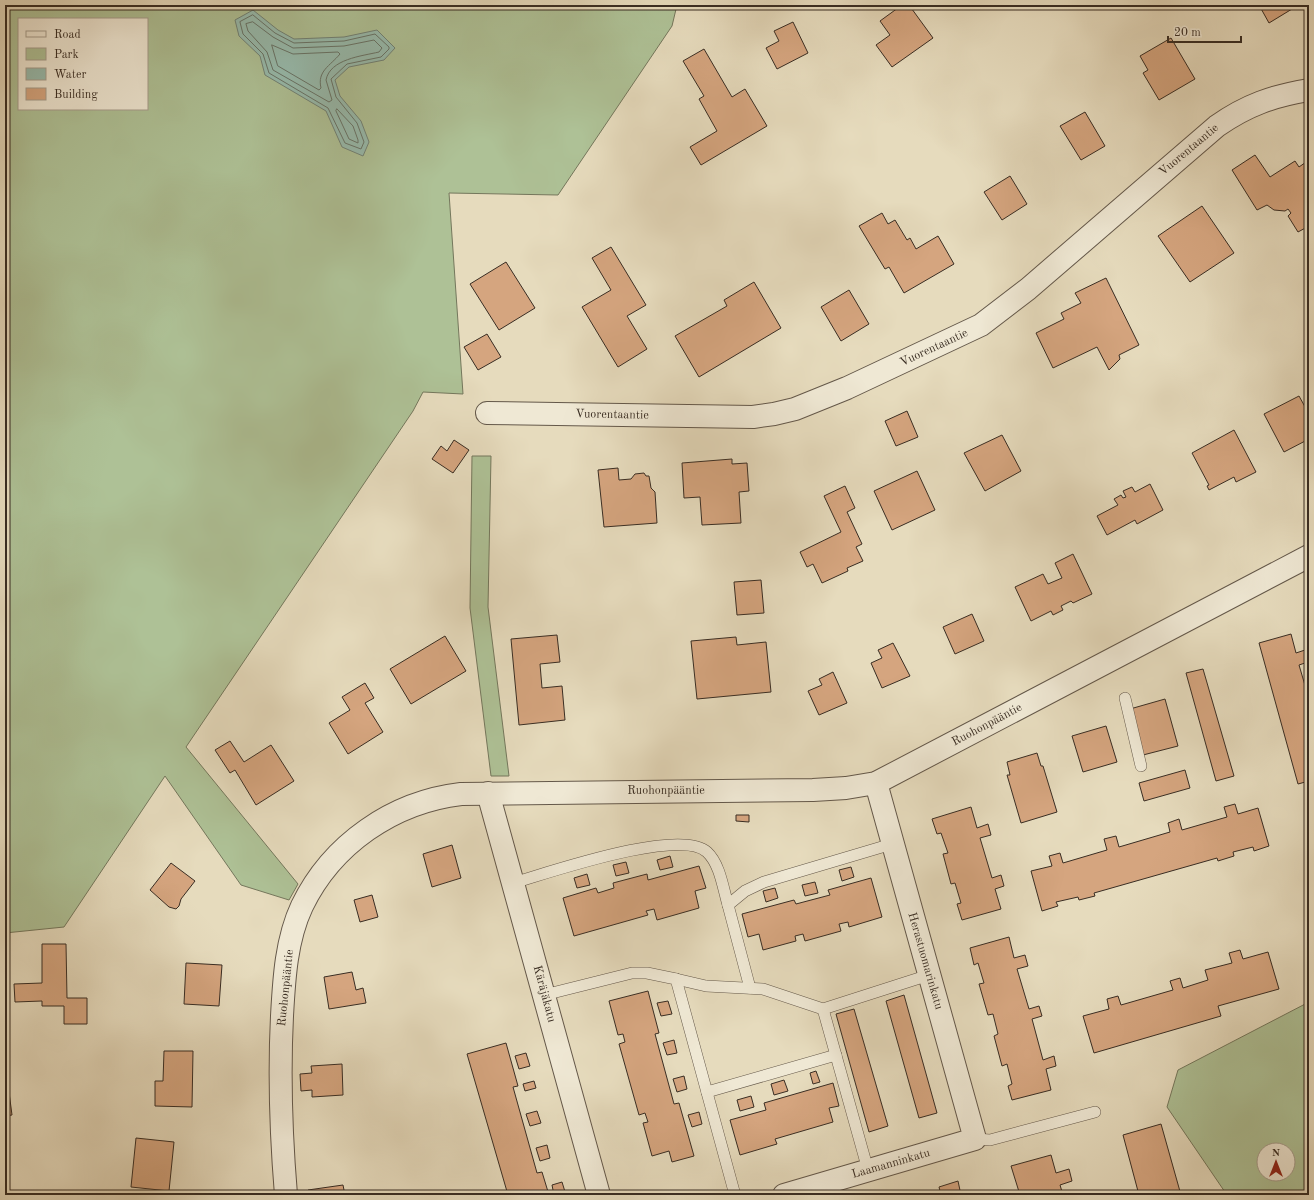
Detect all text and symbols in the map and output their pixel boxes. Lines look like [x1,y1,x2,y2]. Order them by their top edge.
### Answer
legend [18,18,148,110]
scale bar [1168,18,1241,44]
text: 20 m [1174,27,1201,39]
text: Road [54,29,81,41]
text: Park [54,49,79,61]
text: Water [54,69,87,81]
text: Building [54,89,98,101]
street label: Vuorentaantie [1157,121,1221,178]
street label: Vuorentaantie [898,327,970,369]
street label: Vuorentaantie [575,408,649,422]
street label: Ruohonpääntie [950,701,1024,748]
street label: Ruohonpääntie [627,785,705,797]
street label: Herastuomarinkatu [905,911,945,1012]
street label: Ruohonpääntie [276,948,296,1027]
street label: Käräjäkatu [531,964,558,1024]
north arrow [1256,1142,1296,1182]
street label: Laamanninkatu [851,1147,932,1181]
text: N [1272,1148,1281,1159]

